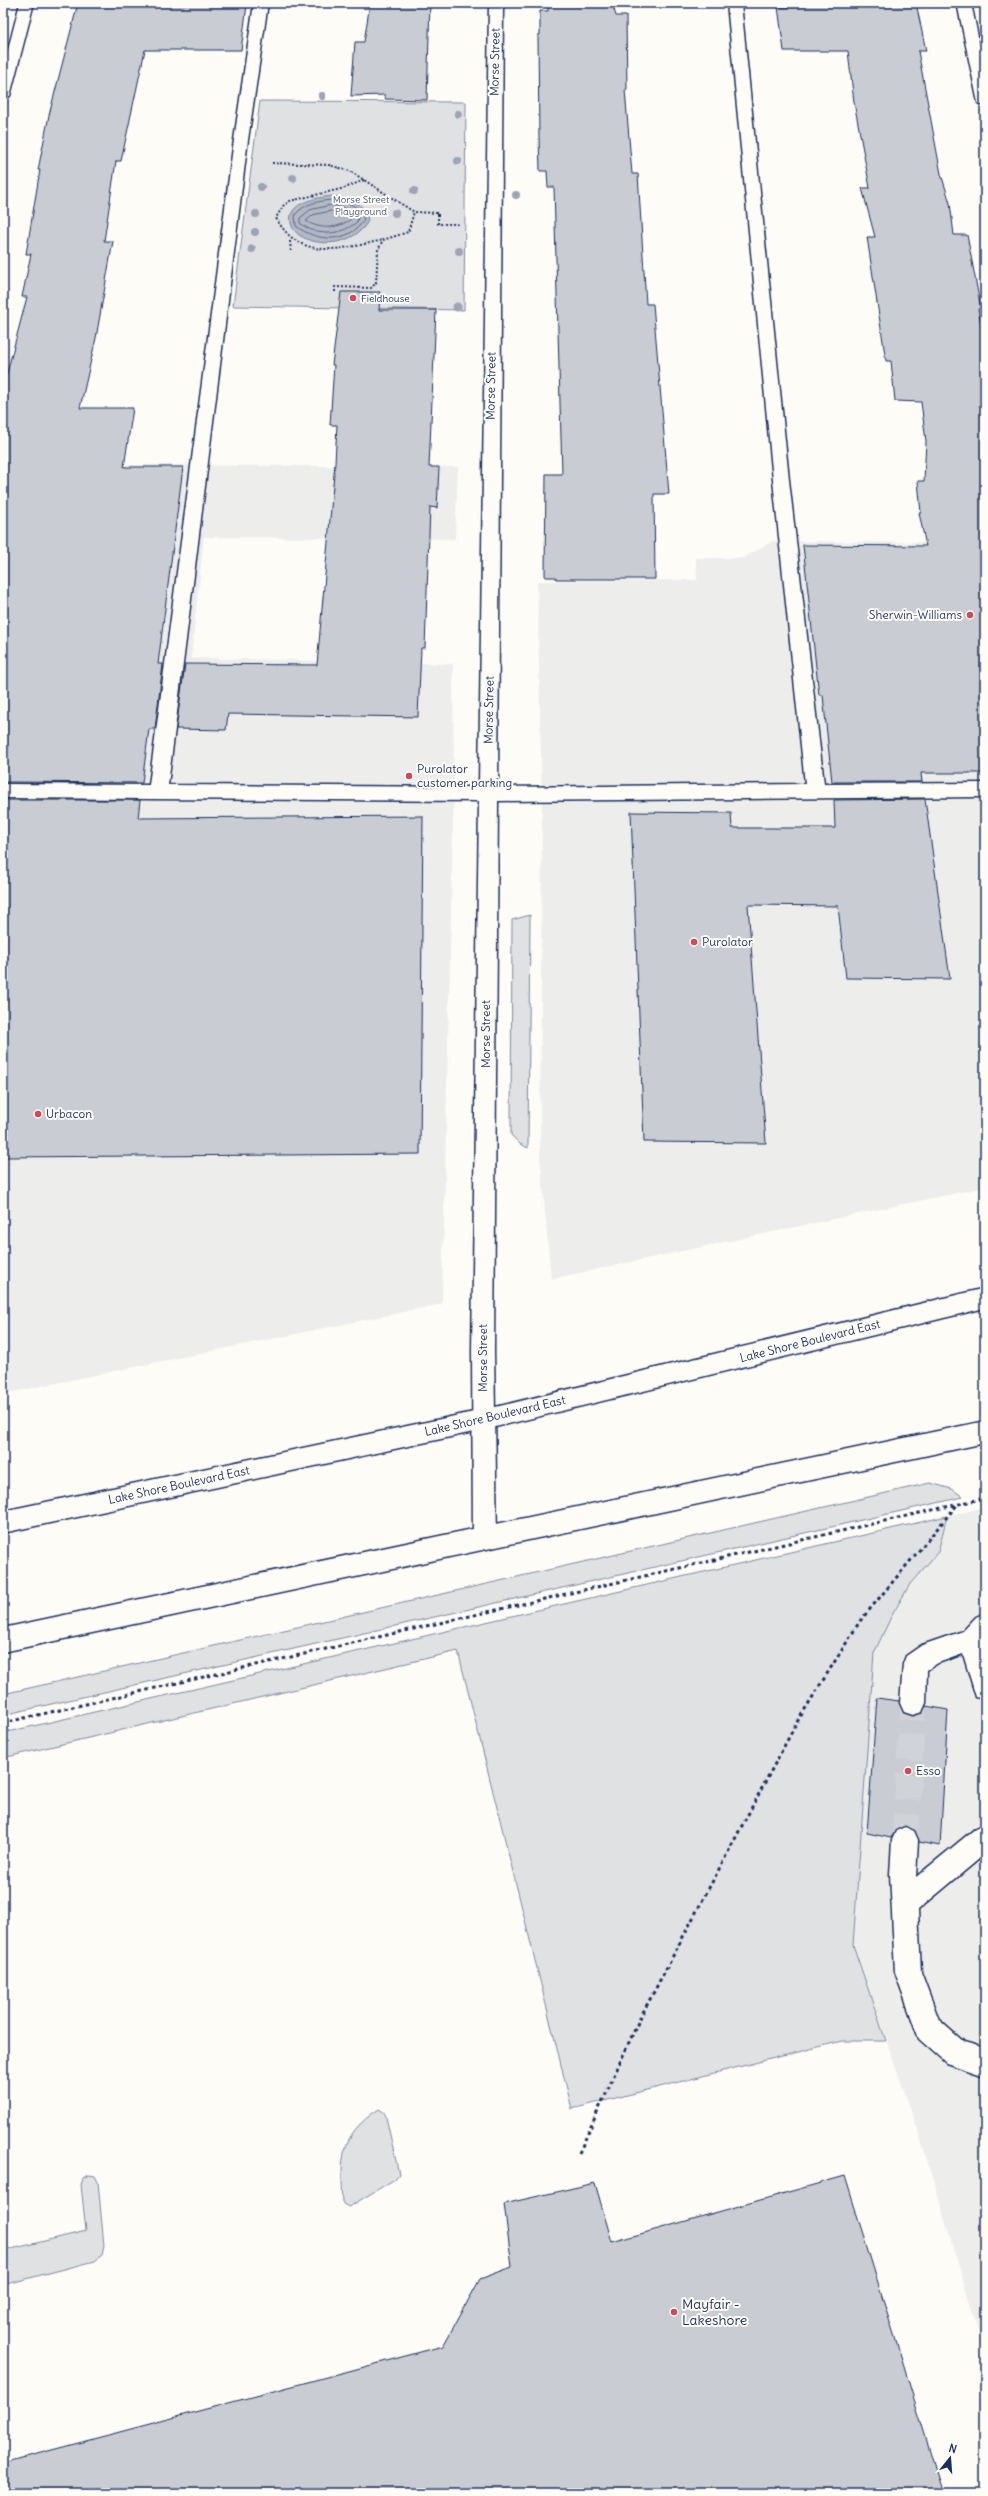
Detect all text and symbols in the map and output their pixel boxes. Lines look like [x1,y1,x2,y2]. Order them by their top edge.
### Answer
street label: Morse Street [486,28,503,96]
park label: Morse Street Playground [333,193,390,218]
place label: Fieldhouse [361,292,410,305]
marker: Fieldhouse [348,293,358,303]
street label: Morse Street [482,352,499,420]
place label: Sherwin-Williams [869,607,962,622]
marker: Sherwin-Williams [965,610,975,620]
street label: Morse Street [480,676,497,744]
place label: Purolator customer parking [417,761,512,790]
marker: Purolator customer parking [404,771,414,781]
place label: Purolator [702,934,753,949]
marker: Purolator [689,937,699,947]
street label: Morse Street [478,1000,493,1068]
place label: Urbacon [46,1106,92,1121]
marker: Urbacon [33,1109,43,1119]
street label: Lake Shore Boulevard East [738,1316,882,1365]
street label: Morse Street [475,1324,490,1392]
street label: Lake Shore Boulevard East [423,1392,567,1439]
street label: Lake Shore Boulevard East [107,1462,251,1507]
place label: Esso [916,1763,941,1778]
marker: Esso [903,1766,913,1776]
place label: Mayfair - Lakeshore [682,2295,747,2329]
marker: Mayfair - Lakeshore [669,2307,679,2317]
north arrow [930,2438,970,2478]
text: N [947,2441,959,2456]

